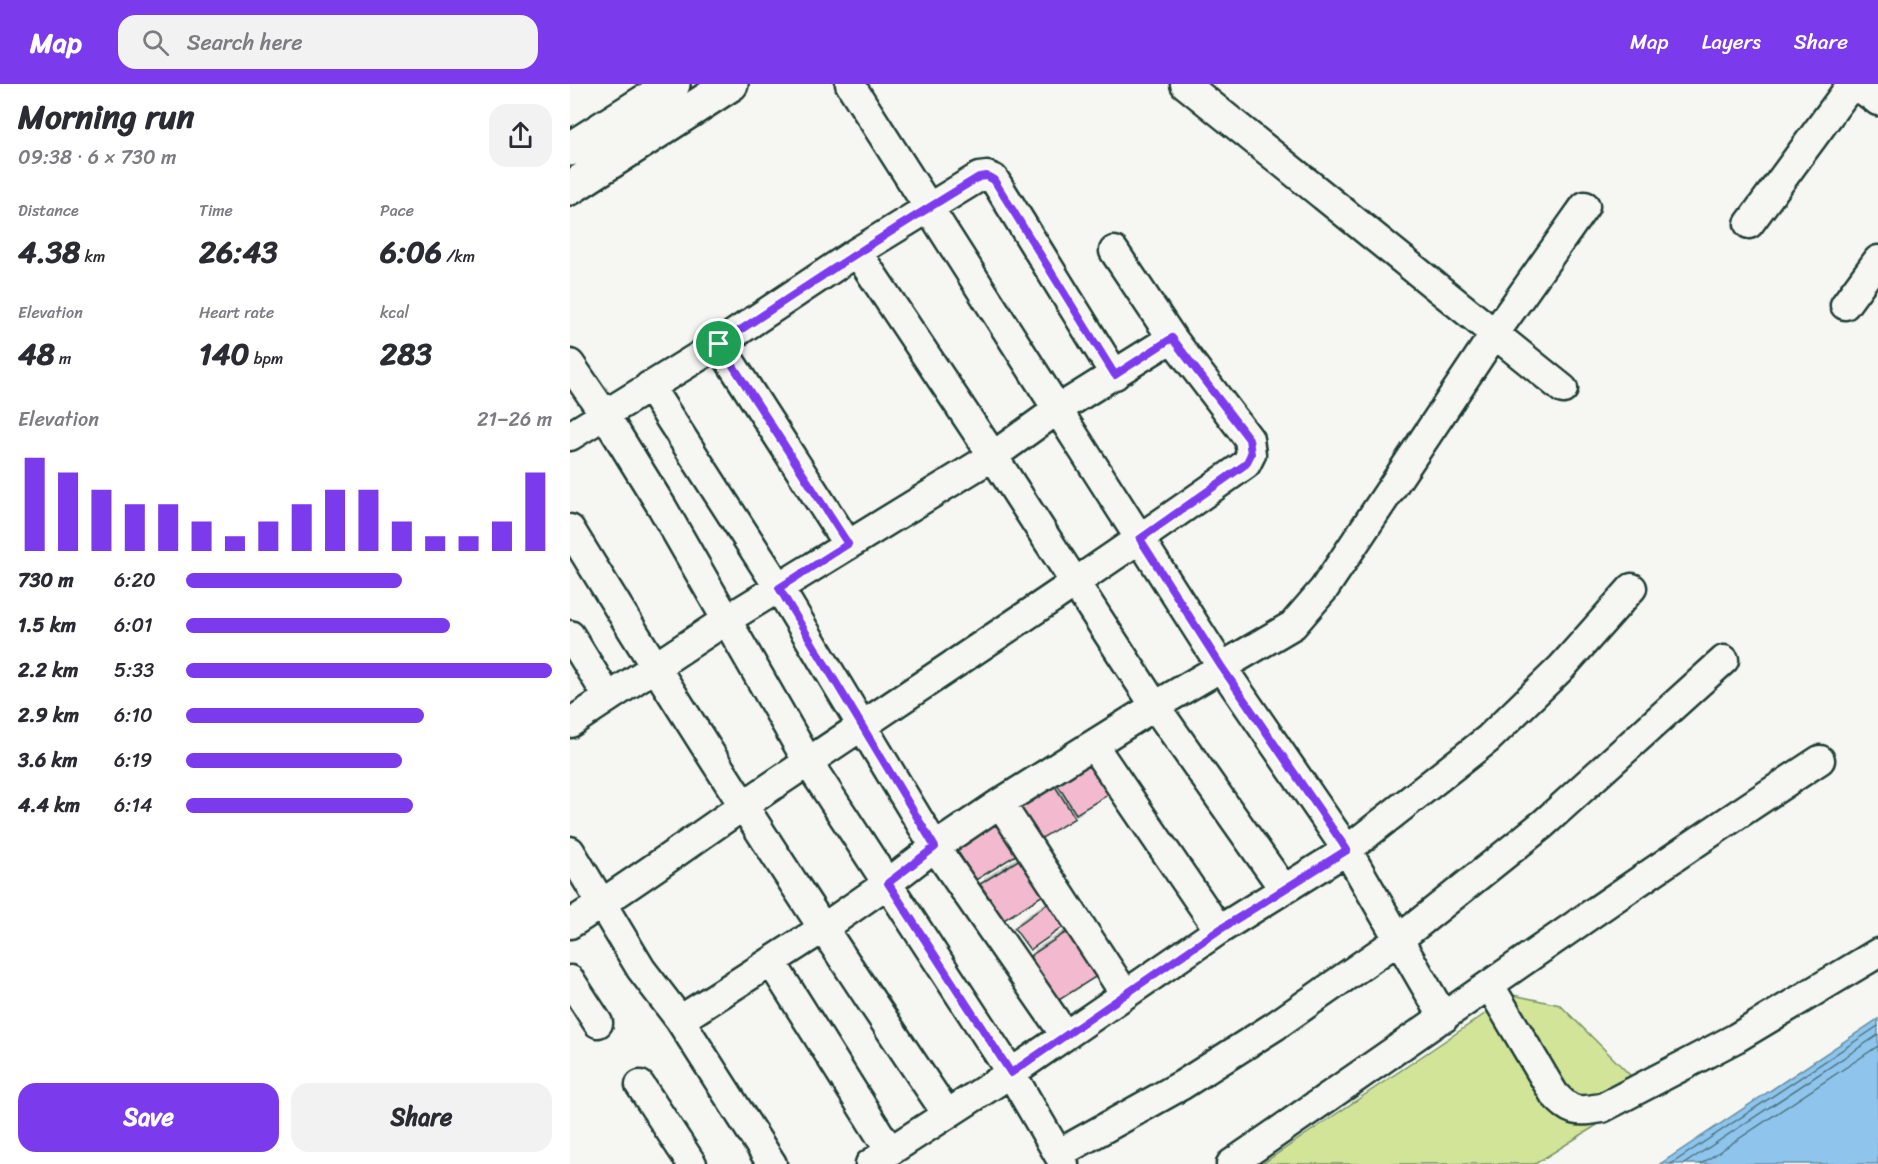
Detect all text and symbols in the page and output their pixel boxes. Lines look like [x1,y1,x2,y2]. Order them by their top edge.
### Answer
search box [118,15,538,69]
text: Map [30,18,82,67]
text: Search here [187,23,303,62]
text: Map [1630,23,1669,61]
text: Layers [1702,23,1761,61]
text: Share [1794,23,1848,61]
icon: search [139,26,172,59]
text: Morning run [18,88,194,146]
button: share [489,104,552,167]
text: 09:38 · 6 × 730 m [18,140,176,175]
text: Distance [18,196,79,225]
text: Time [199,196,233,225]
text: Pace [380,196,414,225]
text: 4.38 [18,225,80,279]
text: 26:43 [199,225,278,279]
text: 6:06 [380,225,442,279]
text: km [80,242,105,271]
text: /km [442,242,475,271]
text: Elevation [18,298,83,327]
text: Heart rate [199,298,274,327]
text: kcal [380,298,409,327]
pin [693,318,744,369]
text: 48 [18,327,55,381]
text: 140 [199,327,250,381]
text: 283 [380,327,432,381]
icon: arrive [702,327,735,360]
text: m [55,344,71,373]
text: bpm [250,344,283,373]
text: Elevation [18,402,99,437]
text: 21–26 m [477,402,552,437]
text: 730 m [18,563,74,598]
text: 6:20 [114,563,156,598]
text: 1.5 km [18,608,76,643]
text: 6:01 [114,608,153,643]
text: 2.2 km [18,653,78,688]
text: 5:33 [114,653,154,688]
text: 2.9 km [18,698,79,733]
text: 6:10 [114,698,153,733]
text: 3.6 km [18,743,78,778]
text: 6:19 [114,743,152,778]
text: 4.4 km [18,788,80,823]
text: 6:14 [114,788,152,823]
button: Save [18,1083,279,1152]
button: Share [291,1083,552,1152]

